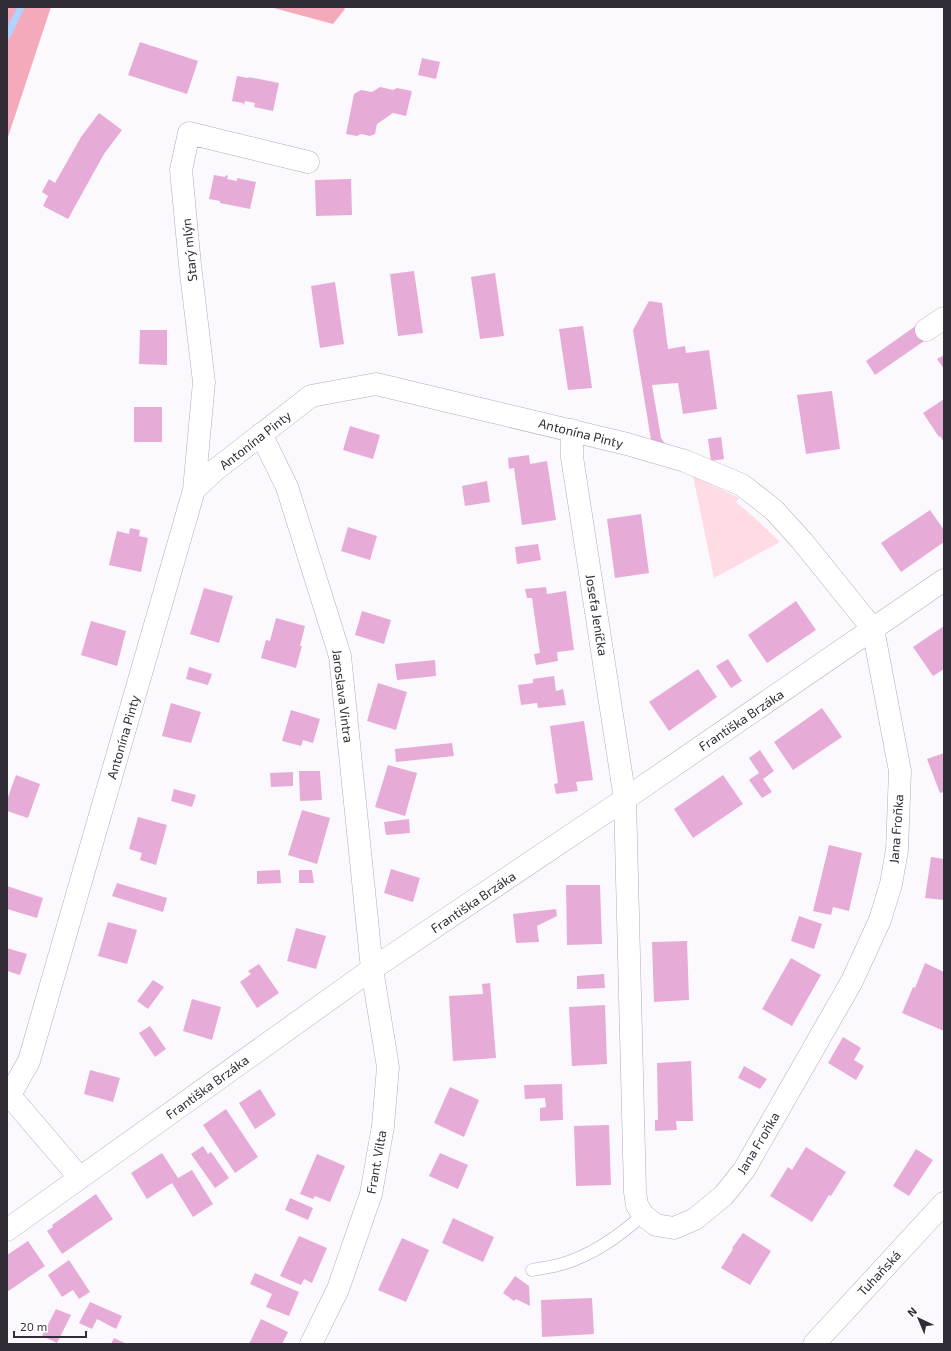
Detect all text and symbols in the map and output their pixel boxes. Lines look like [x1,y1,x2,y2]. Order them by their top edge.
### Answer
street label: Starý mlýn [178,218,200,282]
street label: Antonína Pinty [216,407,294,473]
street label: Antonína Pinty [537,415,625,451]
street label: Josefa Jeníčka [583,573,611,657]
street label: Jaroslava Vintra [329,648,357,744]
street label: Františka Brzáka [696,686,786,754]
street label: Antonína Pinty [103,693,143,781]
street label: Jana Froňka [886,794,906,864]
street label: Františka Brzáka [428,868,518,936]
street label: Františka Brzáka [162,1051,252,1123]
street label: Jana Froňka [733,1109,783,1177]
street label: Frant. Vilta [363,1129,389,1195]
street label: Tuhaňská [854,1247,904,1299]
north arrow [899,1299,939,1339]
text: N [904,1304,919,1319]
scale bar [14,1313,86,1339]
text: 20 m [20,1319,47,1333]

